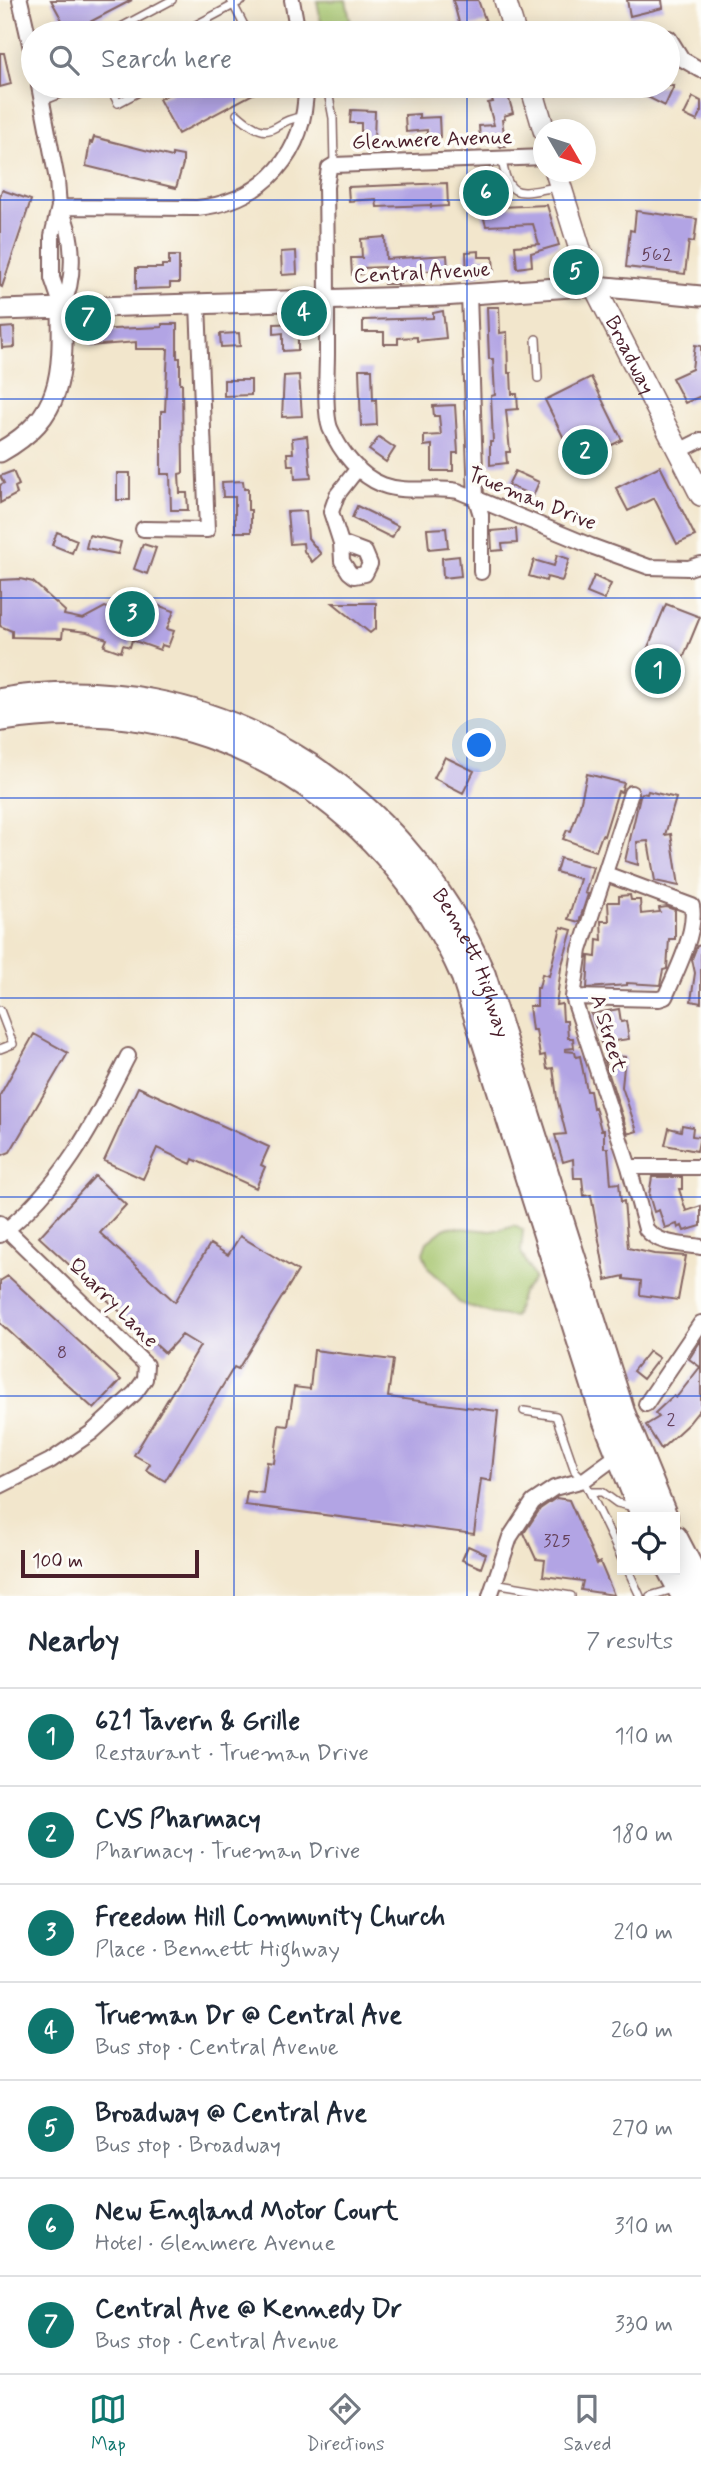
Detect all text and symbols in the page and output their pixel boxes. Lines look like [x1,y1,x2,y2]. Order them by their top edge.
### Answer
search box [21,21,680,98]
icon: search [45,41,83,79]
text: Search here [101,43,232,77]
north arrow [533,119,596,182]
street label: Glenmere Avenue [351,123,513,157]
pin: 6 [463,167,509,219]
house number: 562 [641,243,673,267]
pin: 5 [553,246,599,298]
street label: Central Avenue [353,255,491,291]
pin: 4 [281,287,327,339]
pin: 7 [65,292,111,344]
street label: Broadway [598,311,661,399]
pin: 2 [562,426,608,478]
street label: Trueman Drive [464,460,600,538]
pin: 3 [109,588,155,640]
pin: 1 [635,645,681,697]
your location [462,728,496,762]
street label: Bennett Highway [425,883,516,1041]
street label: A Street [583,991,633,1076]
street label: Quarry Lane [62,1252,164,1354]
house number: 8 [57,1341,67,1365]
house number: 2 [667,1408,676,1432]
map controls [617,1512,680,1575]
button: locate [617,1512,680,1575]
house number: 325 [543,1529,571,1553]
scale bar [21,1547,200,1579]
text: 100 m [32,1549,83,1574]
text: Nearby [28,1622,119,1661]
text: 7 results [586,1627,673,1657]
text: 621 Tavern & Grille [95,1705,300,1739]
text: 1 [46,1722,56,1752]
text: 110 m [614,1722,673,1752]
text: Restaurant · Trueman Drive [95,1739,369,1769]
text: CVS Pharmacy [95,1803,261,1837]
text: 2 [45,1820,57,1850]
text: 180 m [612,1820,673,1850]
text: Pharmacy · Trueman Drive [95,1837,360,1867]
text: Freedom Hill Community Church [95,1901,445,1935]
text: 3 [46,1918,56,1948]
text: 210 m [613,1918,673,1948]
text: Place · Bennett Highway [95,1935,340,1965]
text: Trueman Dr @ Central Ave [95,1999,402,2033]
text: 4 [44,2016,58,2046]
text: 260 m [611,2016,673,2046]
text: Bus stop · Central Avenue [95,2033,338,2063]
text: Broadway @ Central Ave [95,2097,367,2131]
text: 5 [44,2114,58,2144]
text: 270 m [612,2114,673,2144]
text: Bus stop · Broadway [95,2131,281,2161]
text: New England Motor Court [95,2195,398,2229]
text: 6 [45,2212,57,2242]
text: 310 m [614,2212,673,2242]
text: Hotel · Glenmere Avenue [95,2229,336,2259]
text: Central Ave @ Kennedy Dr [95,2293,402,2327]
text: 7 [44,2310,58,2340]
text: 330 m [615,2310,673,2340]
text: Bus stop · Central Avenue [95,2327,338,2357]
tab: Map [89,2390,127,2457]
tab: Directions [306,2390,385,2457]
tab: Saved [563,2390,611,2457]

